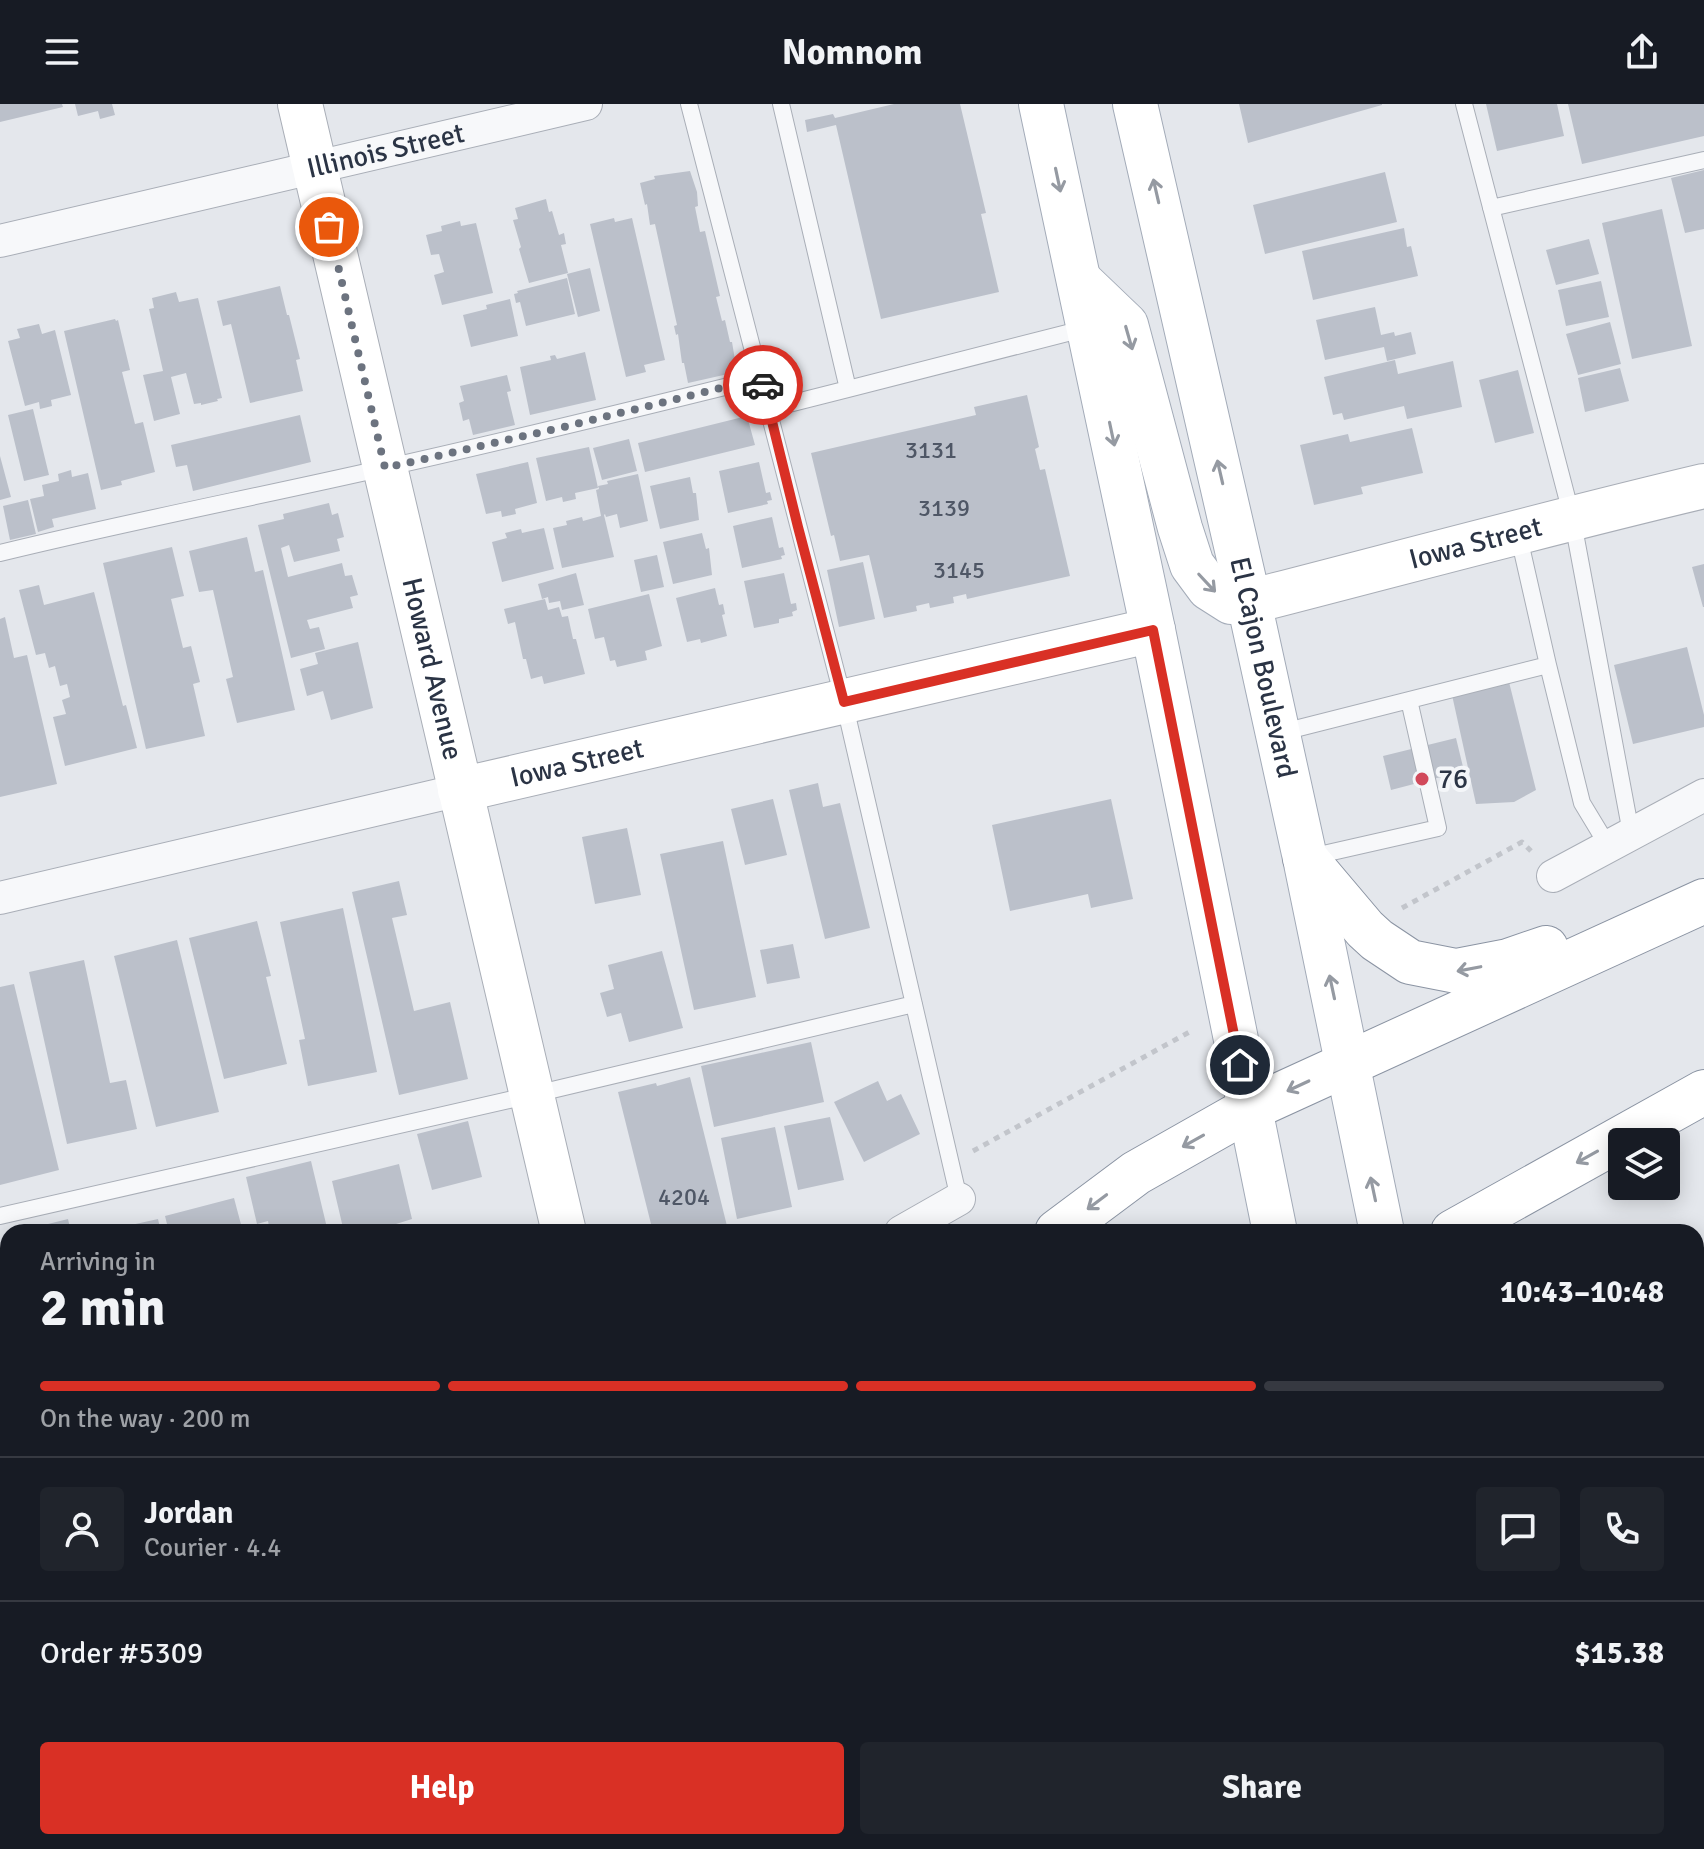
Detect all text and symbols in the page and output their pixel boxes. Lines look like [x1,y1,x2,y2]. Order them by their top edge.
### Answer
icon: menu [40,30,84,74]
text: Nomnom [782,30,922,75]
icon: share [1620,30,1664,74]
street label: Illinois Street [303,116,468,186]
one-way arrow [1051,167,1066,192]
one-way arrow [1147,179,1162,204]
pin [295,193,363,261]
icon: bag [307,205,351,249]
one-way arrow [1122,324,1137,350]
courier [723,345,803,425]
icon: car [741,363,785,407]
one-way arrow [1105,421,1120,447]
house number: 3131 [905,435,957,465]
one-way arrow [1211,459,1226,485]
house number: 3139 [918,493,970,523]
street label: Iowa Street [1406,510,1546,577]
street label: El Cajon Boulevard [1222,554,1304,781]
house number: 3145 [933,555,985,585]
one-way arrow [1197,573,1216,593]
street label: Howard Avenue [394,574,470,763]
street label: Iowa Street [507,731,647,795]
place label: 76 [1438,762,1468,796]
marker: 76 [1413,770,1431,788]
one-way arrow [1457,962,1483,977]
one-way arrow [1323,974,1338,1000]
pin [1206,1031,1274,1099]
icon: home [1218,1043,1262,1087]
one-way arrow [1287,1079,1311,1094]
map controls [1608,1128,1680,1200]
button: layers [1608,1128,1680,1200]
one-way arrow [1182,1134,1205,1150]
one-way arrow [1576,1149,1599,1165]
one-way arrow [1365,1176,1380,1202]
house number: 4204 [658,1182,710,1212]
one-way arrow [1086,1194,1108,1211]
text: Arriving in [40,1246,156,1278]
text: 10:43–10:48 [1500,1274,1664,1311]
text: 2 min [40,1276,166,1340]
text: On the way · 200 m [40,1403,250,1435]
button: person [40,1487,124,1571]
button: chat [1476,1487,1560,1571]
button: phone [1580,1487,1664,1571]
text: Jordan [144,1495,233,1532]
text: Courier · 4.4 [144,1532,281,1564]
text: Order #5309 [40,1635,203,1672]
text: $15.38 [1574,1635,1664,1672]
button: Help [40,1742,844,1834]
button: Share [860,1742,1664,1834]

